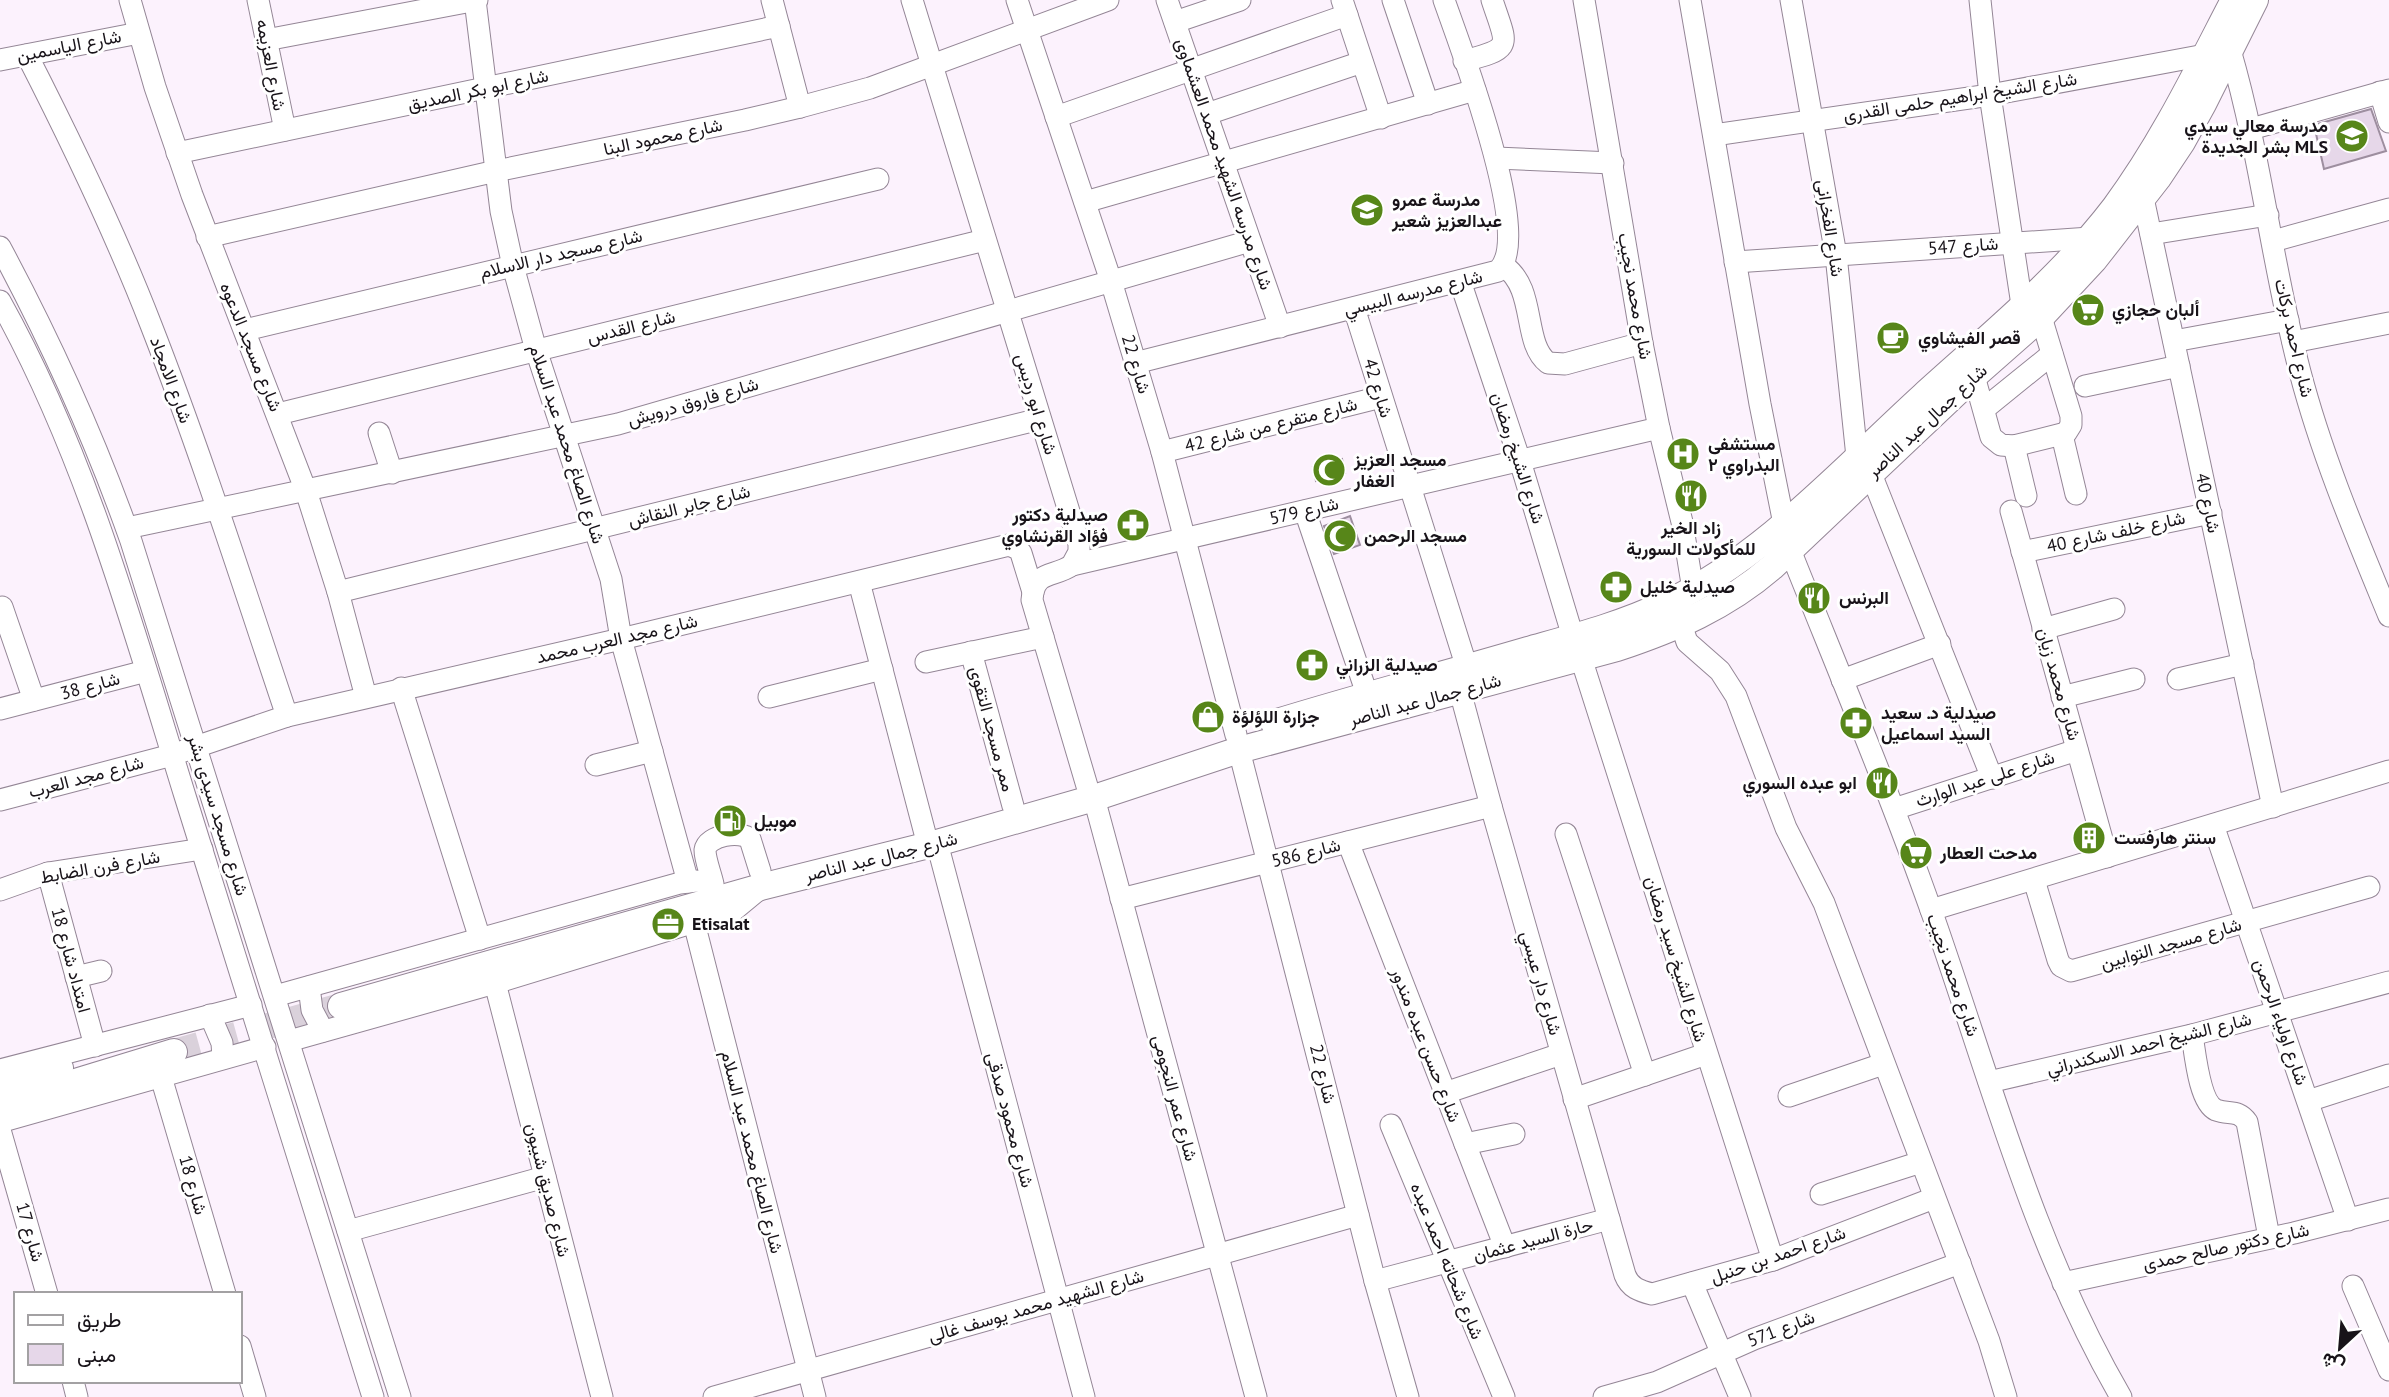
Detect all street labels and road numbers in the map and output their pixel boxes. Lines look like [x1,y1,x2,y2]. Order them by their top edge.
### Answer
street label: شارع العزيمه [250,17,292,113]
street label: شارع الياسمين [15,24,123,68]
street label: شارع مدرسه الشهيد محمد العشماوى [1170,35,1278,293]
street label: شارع ابو بكر الصديق [405,63,551,117]
street label: شارع الشيخ ابراهيم حلمى القدرى [1841,67,2079,127]
street label: شارع محمود البنا [601,113,725,161]
street label: شارع الفخرانى [1810,178,1850,278]
street label: شارع مسجد دار الاسلام [477,224,645,284]
street label: شارع محمد نجيب [1612,231,1658,361]
street label: شارع 547 [1927,232,1999,260]
street label: شارع مدرسه البيسي [1341,264,1486,325]
street label: شارع احمد بركات [2269,276,2319,400]
street label: شارع مسجد الدعوه [214,279,288,415]
street label: شارع القدس [584,304,678,350]
street label: شارع 22 [1116,331,1156,397]
street label: شارع الامجاد [144,333,198,427]
street label: شارع الصاغ محمد عبد السلام [523,341,611,547]
street label: شارع ابو رديس [1009,351,1063,457]
street label: شارع 42 [1358,355,1398,421]
street label: شارع جمال عبد الناصر [1861,359,1992,484]
street label: شارع فاروق درويش [625,372,761,432]
street label: شارع الشيخ رمضان [1485,389,1551,527]
street label: شارع متفرع من شارع 42 [1182,392,1360,458]
street label: شارع 40 [2190,471,2226,535]
street label: شارع جابر النقاش [625,479,753,533]
street label: شارع 579 [1267,491,1341,531]
street label: شارع خلف شارع 40 [2045,506,2187,558]
street label: شارع مجد العرب محمد [534,609,700,669]
street label: شارع محمد زيان [2031,625,2087,743]
street label: ممر مسجد التقوى [965,664,1020,794]
street label: شارع 38 [58,667,122,705]
street label: شارع جمال عبد الناصر [1345,668,1504,732]
street label: شارع مسجد سيدى بشر [182,730,254,899]
street label: شارع على عبد الوارث [1913,745,2057,813]
street label: شارع مجد العرب [26,750,146,804]
street label: شارع جمال عبد الناصر [801,826,960,888]
street label: شارع 586 [1269,833,1343,873]
street label: شارع فرن الضابط [38,845,162,889]
street label: شارع الشيخ سيد رمضان [1639,873,1713,1045]
street label: امتداد شارع 18 [45,905,97,1015]
street label: شارع محمد نجيب [1921,910,1985,1040]
street label: شارع مسجد التوابين [2098,912,2244,976]
street label: شارع دار عيسي [1512,928,1567,1039]
street label: شارع اولياء الرحمن [2248,956,2314,1088]
street label: شارع حسن عبده مندور [1385,963,1467,1126]
street label: شارع الشيخ احمد الاسكندراني [2044,1007,2255,1084]
street label: شارع عمر النجومى [1147,1032,1203,1164]
street label: شارع 22 [1304,1042,1342,1106]
street label: شارع الصاغ محمد عبد السلام [715,1048,789,1256]
street label: شارع محمود صدقى [980,1050,1040,1190]
street label: شارع صديق شيبون [520,1121,576,1259]
street label: شارع 18 [173,1153,213,1217]
street label: شارع شحاته احمد عبده [1405,1179,1489,1343]
street label: شارع 17 [10,1200,50,1264]
street label: حارة السيد عثمان [1470,1212,1595,1267]
street label: شارع دكتور صالح حمدى [2141,1218,2311,1276]
street label: شارع احمد بن حنبل [1707,1221,1849,1289]
street label: شارع الشهيد محمد يوسف غالى [925,1264,1147,1348]
street label: شارع 571 [1744,1305,1818,1353]

